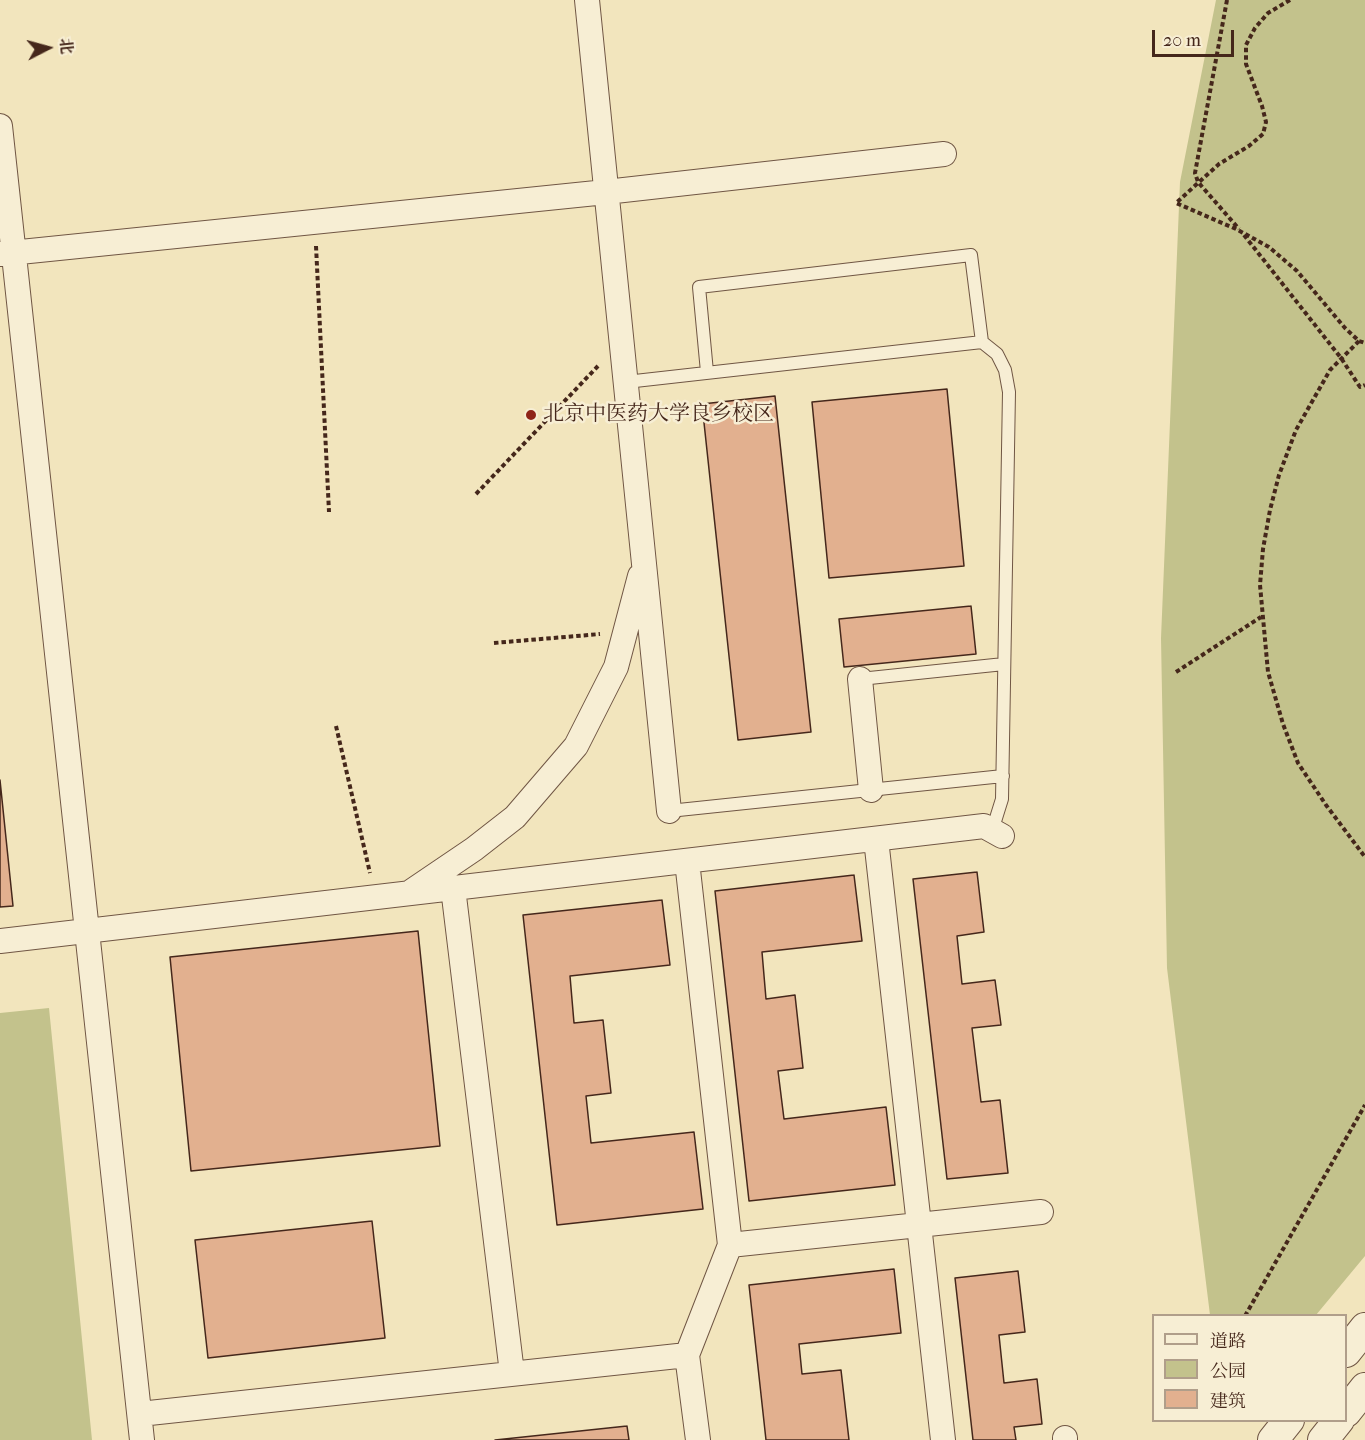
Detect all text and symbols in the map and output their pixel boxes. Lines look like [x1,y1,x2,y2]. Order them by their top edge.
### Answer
north arrow [18,18,78,78]
scale bar [1155,18,1238,56]
text: 20 m [1163,30,1201,51]
text: 北 [56,37,77,55]
place label: 北京中医药大学良乡校区 [543,402,774,428]
marker: 北京中医药大学良乡校区 [524,408,538,422]
legend [1152,1314,1347,1422]
text: 道路 [1210,1331,1246,1352]
text: 公园 [1210,1361,1246,1382]
text: 建筑 [1210,1391,1246,1412]

